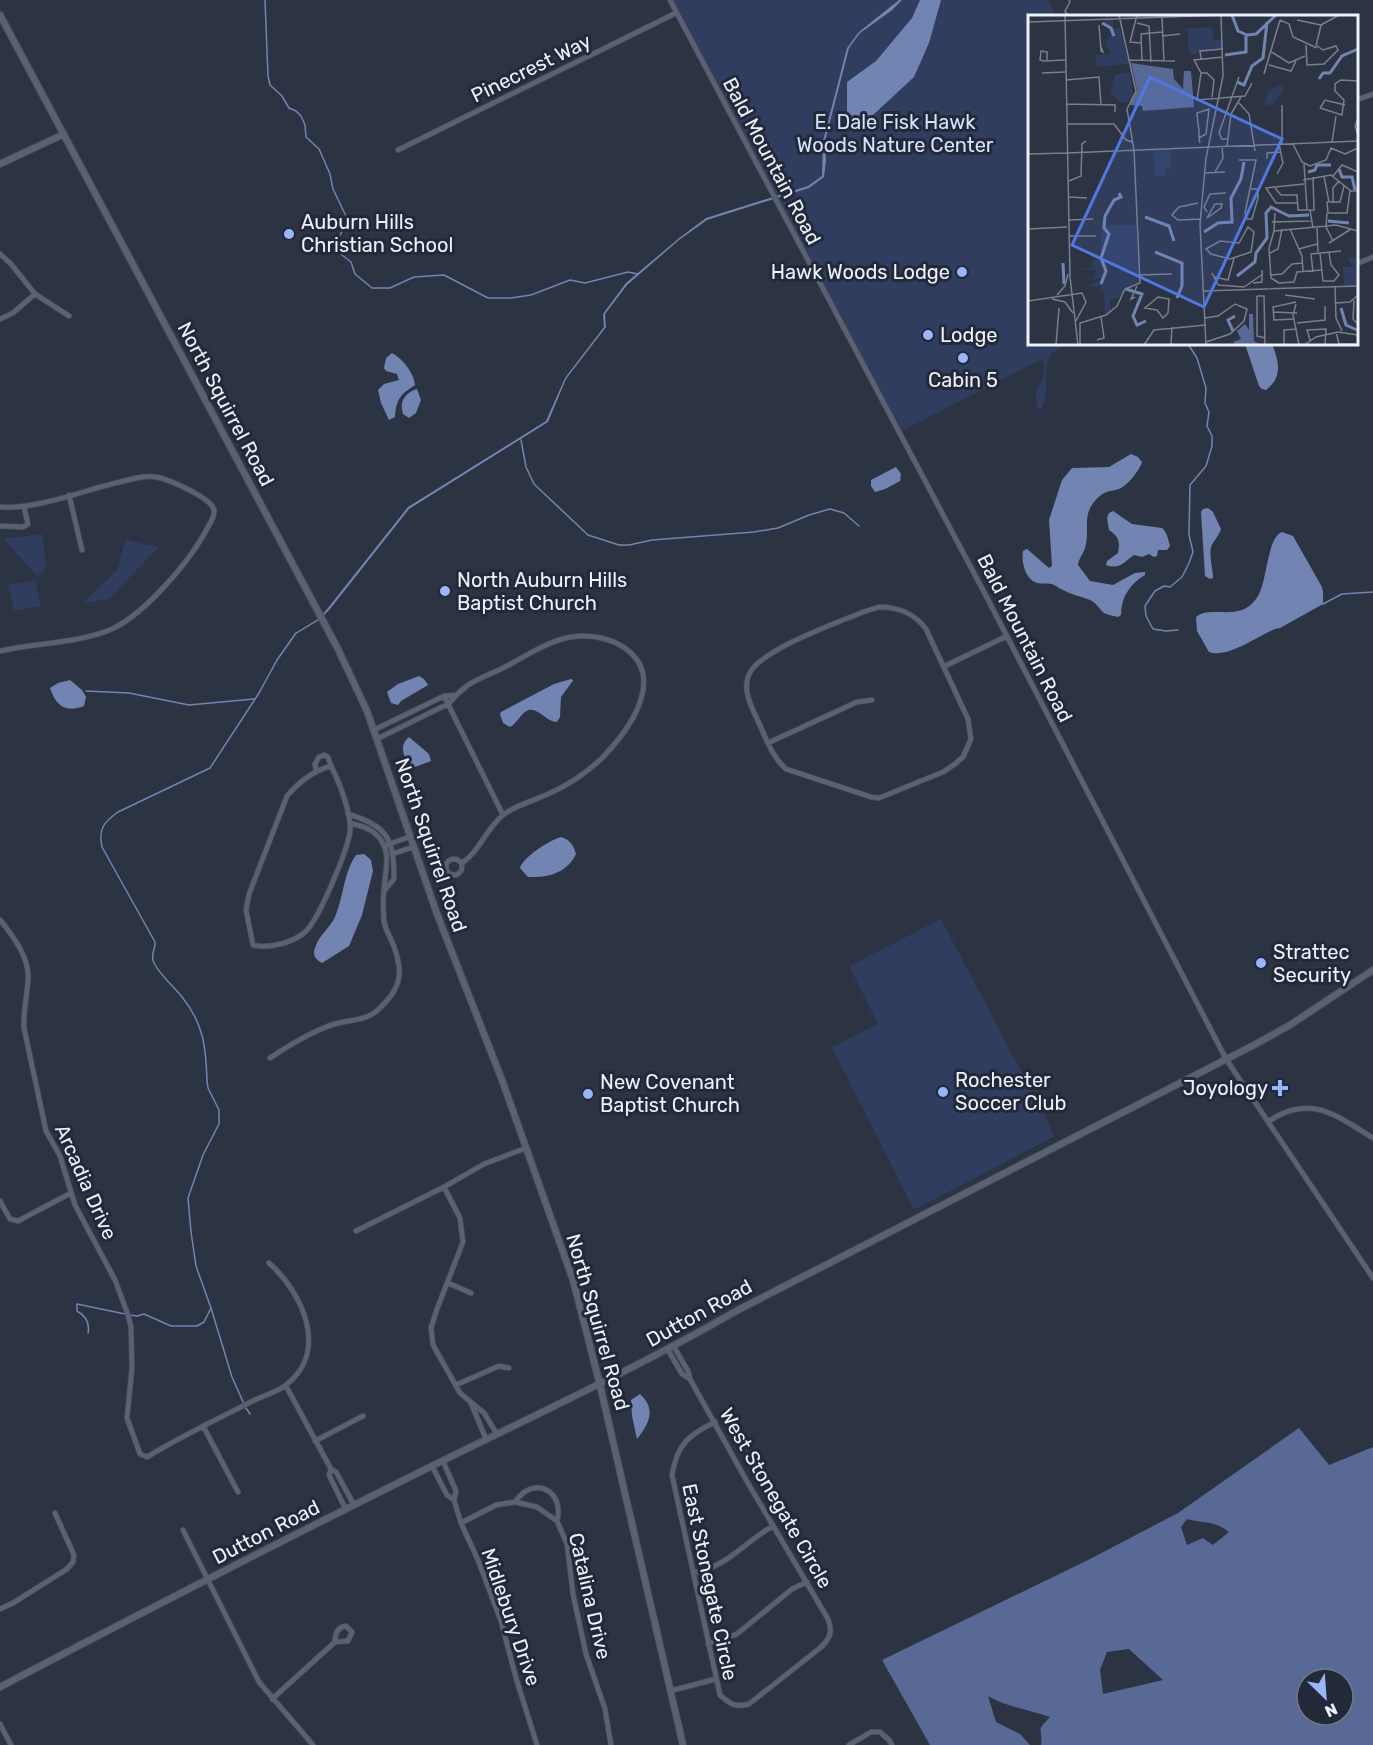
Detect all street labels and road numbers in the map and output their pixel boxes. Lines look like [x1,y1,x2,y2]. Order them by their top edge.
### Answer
street label: Pinecrest Way [467,29,595,107]
street label: Bald Mountain Road [718,73,826,249]
street label: North Squirrel Road [173,318,279,490]
street label: Bald Mountain Road [972,550,1078,726]
street label: North Squirrel Road [390,755,472,935]
street label: Arcadia Drive [50,1121,122,1243]
street label: North Squirrel Road [561,1231,635,1413]
street label: Dutton Road [642,1274,756,1352]
street label: West Stonegate Circle [715,1404,837,1592]
street label: East Stonegate Circle [677,1481,743,1683]
street label: Dutton Road [208,1495,324,1569]
street label: Catalina Drive [564,1530,616,1662]
street label: Midlebury Drive [476,1545,546,1689]

